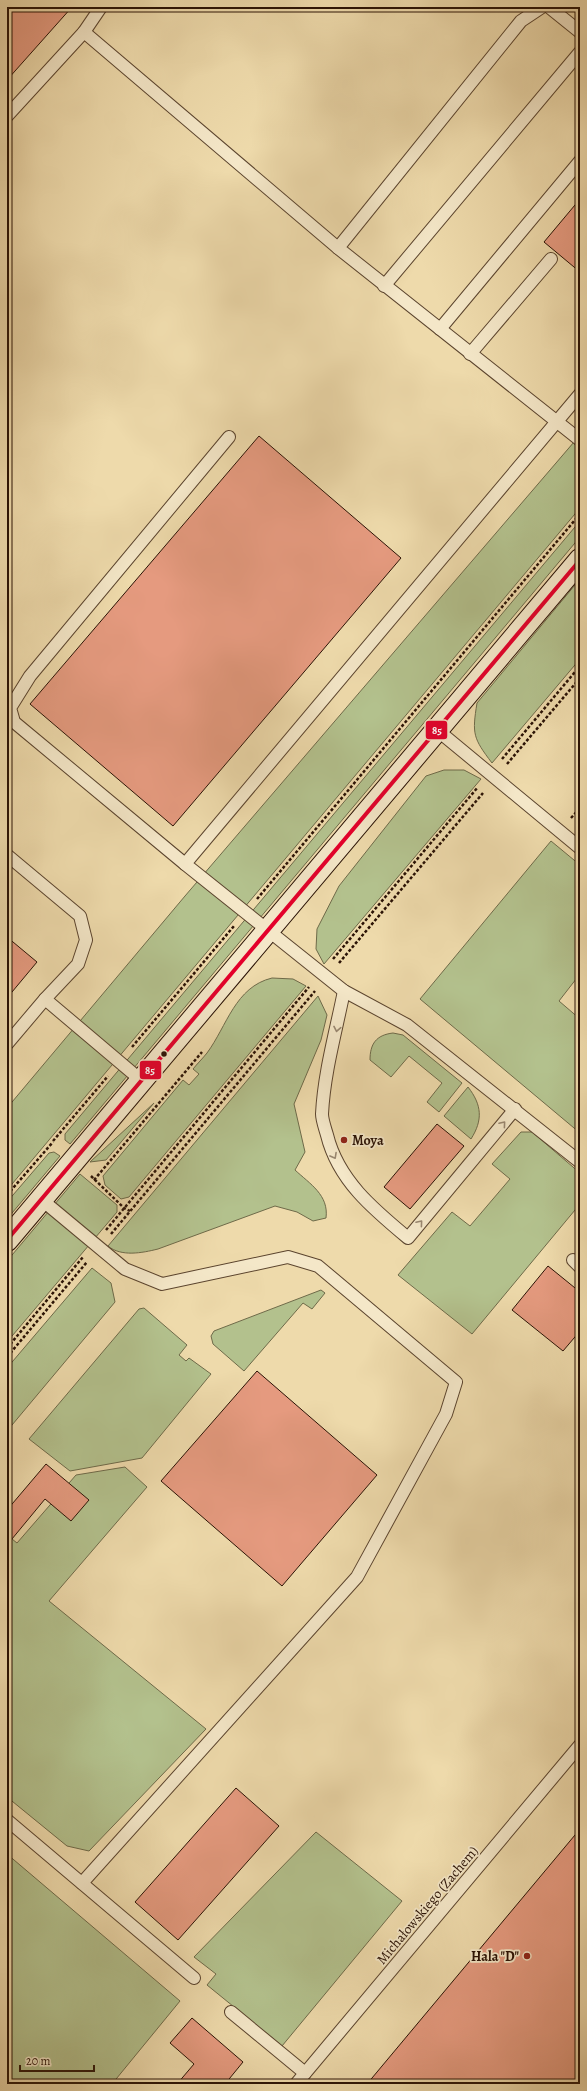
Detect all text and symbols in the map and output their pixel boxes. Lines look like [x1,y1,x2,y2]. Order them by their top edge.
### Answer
line badge: 85 [425,720,448,740]
text: 85 [432,723,442,738]
one-way arrow [333,1026,341,1032]
unlabelled marker [159,1049,169,1059]
line badge: 85 [139,1060,162,1080]
text: 85 [145,1063,155,1078]
one-way arrow [499,1121,506,1128]
place label: Moya [352,1131,384,1150]
marker: Moya [339,1135,349,1145]
one-way arrow [329,1152,337,1159]
one-way arrow [415,1221,422,1228]
street label: Michałowskiego (Zachem) [372,1842,483,1968]
place label: Hala "D" [471,1947,520,1966]
marker: Hala "D" [522,1951,532,1961]
scale bar [20,2047,94,2073]
text: 20 m [26,2053,50,2069]

